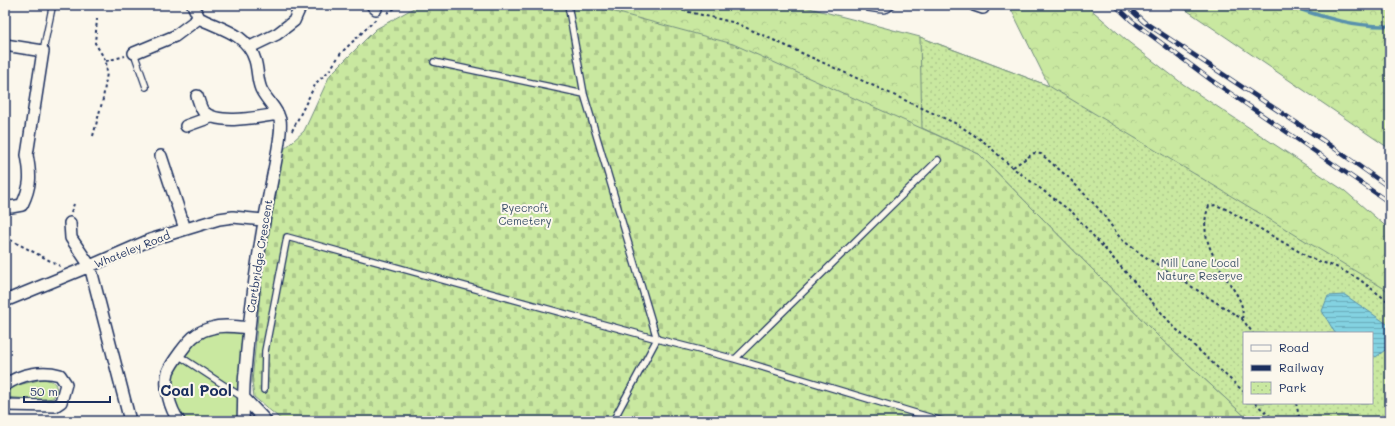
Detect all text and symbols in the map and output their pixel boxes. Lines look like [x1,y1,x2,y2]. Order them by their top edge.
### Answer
street label: Cartbridge Crescent [243,198,275,314]
park label: Ryecroft Cemetery [498,200,552,228]
street label: Whateley Road [92,227,172,271]
park label: Mill Lane Local Nature Reserve [1157,255,1243,283]
legend [1243,332,1373,404]
text: Road [1279,339,1309,355]
text: Railway [1279,359,1324,375]
scale bar [24,378,110,404]
text: Park [1279,379,1306,395]
district label: Coal Pool [160,380,232,400]
text: 50 m [30,383,58,399]

